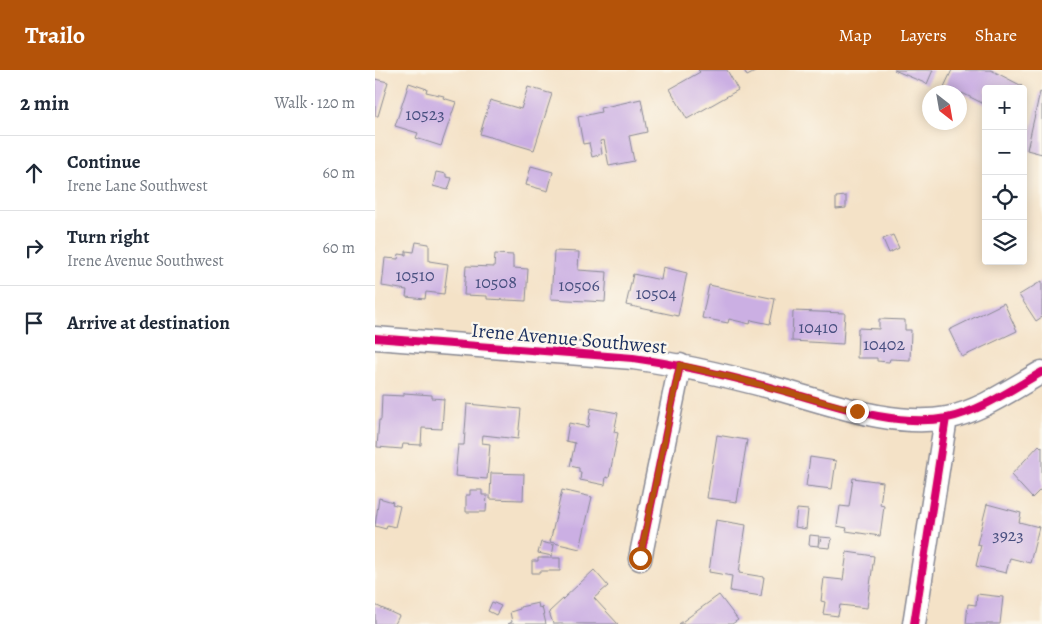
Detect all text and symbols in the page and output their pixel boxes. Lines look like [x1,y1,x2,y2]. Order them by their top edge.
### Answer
text: Trailo [25,19,85,51]
text: Map [839,23,872,47]
text: Layers [900,23,947,47]
text: Share [975,23,1017,47]
north arrow [922,85,967,130]
map controls [982,85,1027,265]
button: + [982,85,1027,130]
text: 2 min [20,89,69,117]
text: Walk · 120 m [274,92,355,114]
house number: 10523 [405,102,445,126]
button: − [982,130,1027,175]
text: Continue [67,149,141,175]
icon: ahead [20,159,48,187]
text: 60 m [323,162,355,184]
text: Irene Lane Southwest [67,175,208,197]
button: locate [982,175,1027,220]
button: layers [982,220,1027,265]
text: Turn right [67,224,149,250]
icon: right [20,234,48,262]
text: 60 m [323,237,355,259]
text: Irene Avenue Southwest [67,250,224,272]
house number: 10510 [395,263,435,287]
house number: 10508 [475,270,517,294]
house number: 10506 [558,273,600,297]
house number: 10504 [635,281,677,305]
icon: arrive [20,309,48,337]
text: Arrive at destination [67,310,230,336]
house number: 10410 [798,315,838,339]
street label: Irene Avenue Southwest [470,317,668,361]
house number: 10402 [863,332,905,356]
route end [846,400,869,423]
house number: 3923 [992,523,1024,547]
route start [629,547,652,570]

